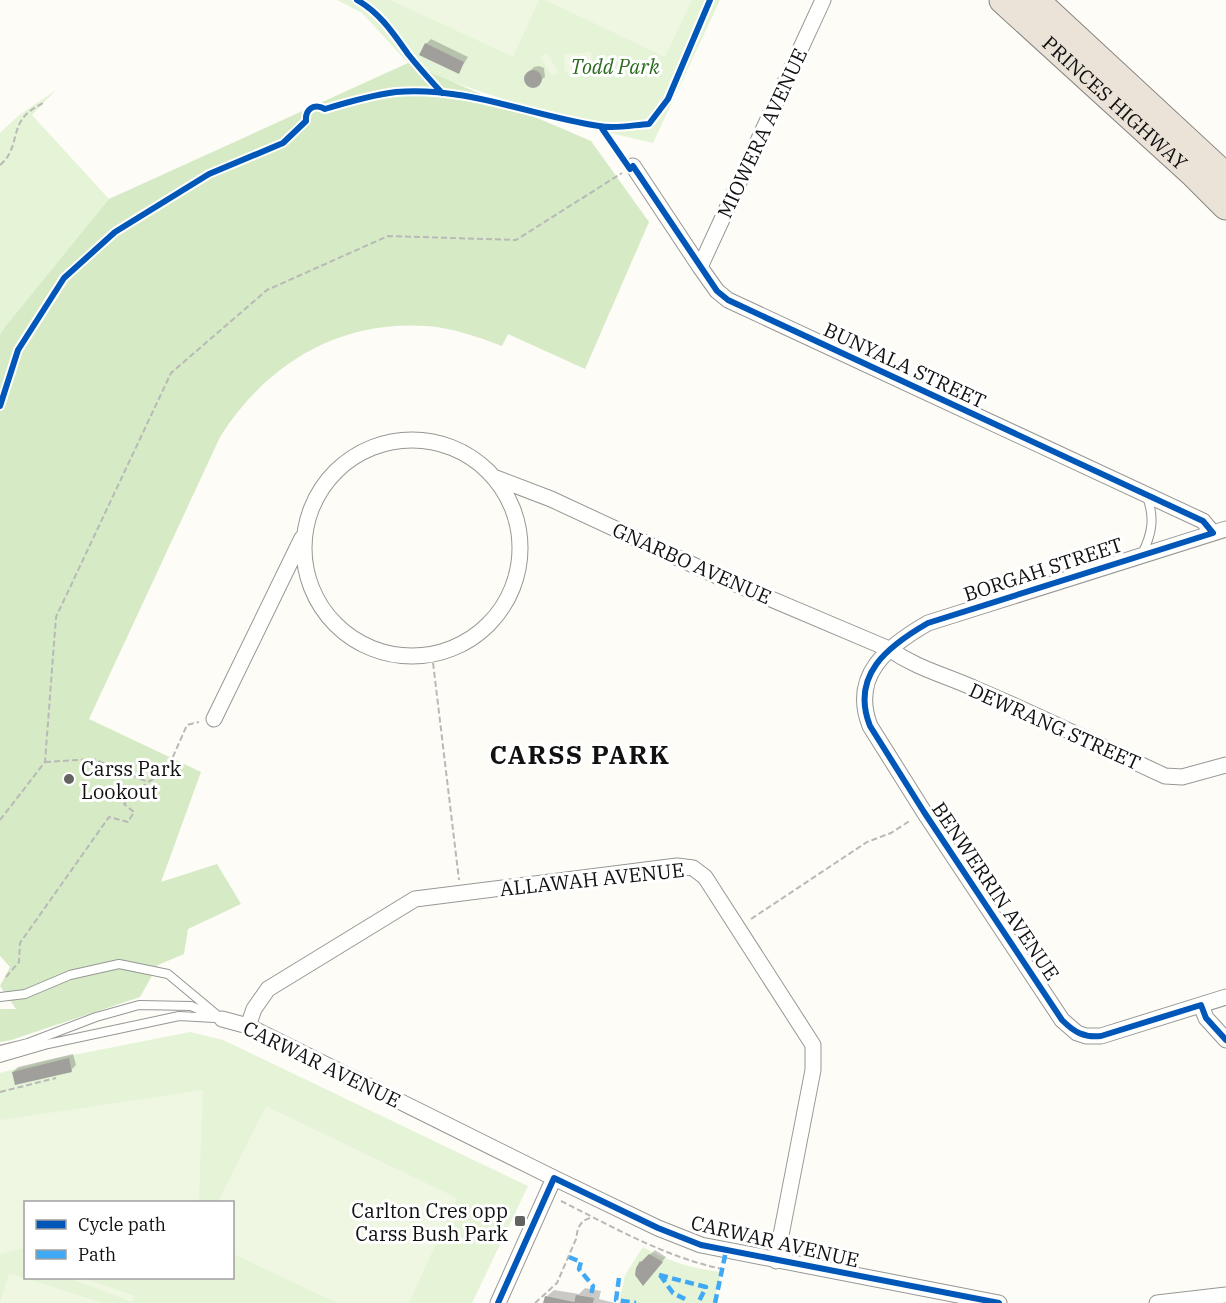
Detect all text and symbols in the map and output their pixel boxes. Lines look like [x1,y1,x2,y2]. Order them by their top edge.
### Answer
street label: PRINCES HIGHWAY [1037,29,1194,176]
street label: MIOWERA AVENUE [711,44,813,222]
park label: Todd Park [570,53,660,80]
street label: BUNYALA STREET [820,316,990,414]
street label: GNARBO AVENUE [608,516,776,610]
street label: BORGAH STREET [960,531,1126,607]
street label: DEWRANG STREET [965,676,1145,776]
district label: CARSS PARK [489,737,671,771]
place label: Carss Park Lookout [81,755,182,805]
marker: Carss Park Lookout [62,772,76,786]
street label: BENWERRIN AVENUE [926,796,1066,986]
street label: ALLAWAH AVENUE [498,856,686,902]
street label: CARWAR AVENUE [239,1014,405,1114]
place label: Carlton Cres opp Carss Bush Park [351,1197,508,1247]
legend [24,1201,234,1279]
street label: CARWAR AVENUE [688,1209,862,1273]
text: Cycle path [78,1213,166,1236]
marker: Carlton Cres opp Carss Bush Park [513,1214,527,1228]
text: Path [78,1243,116,1266]

